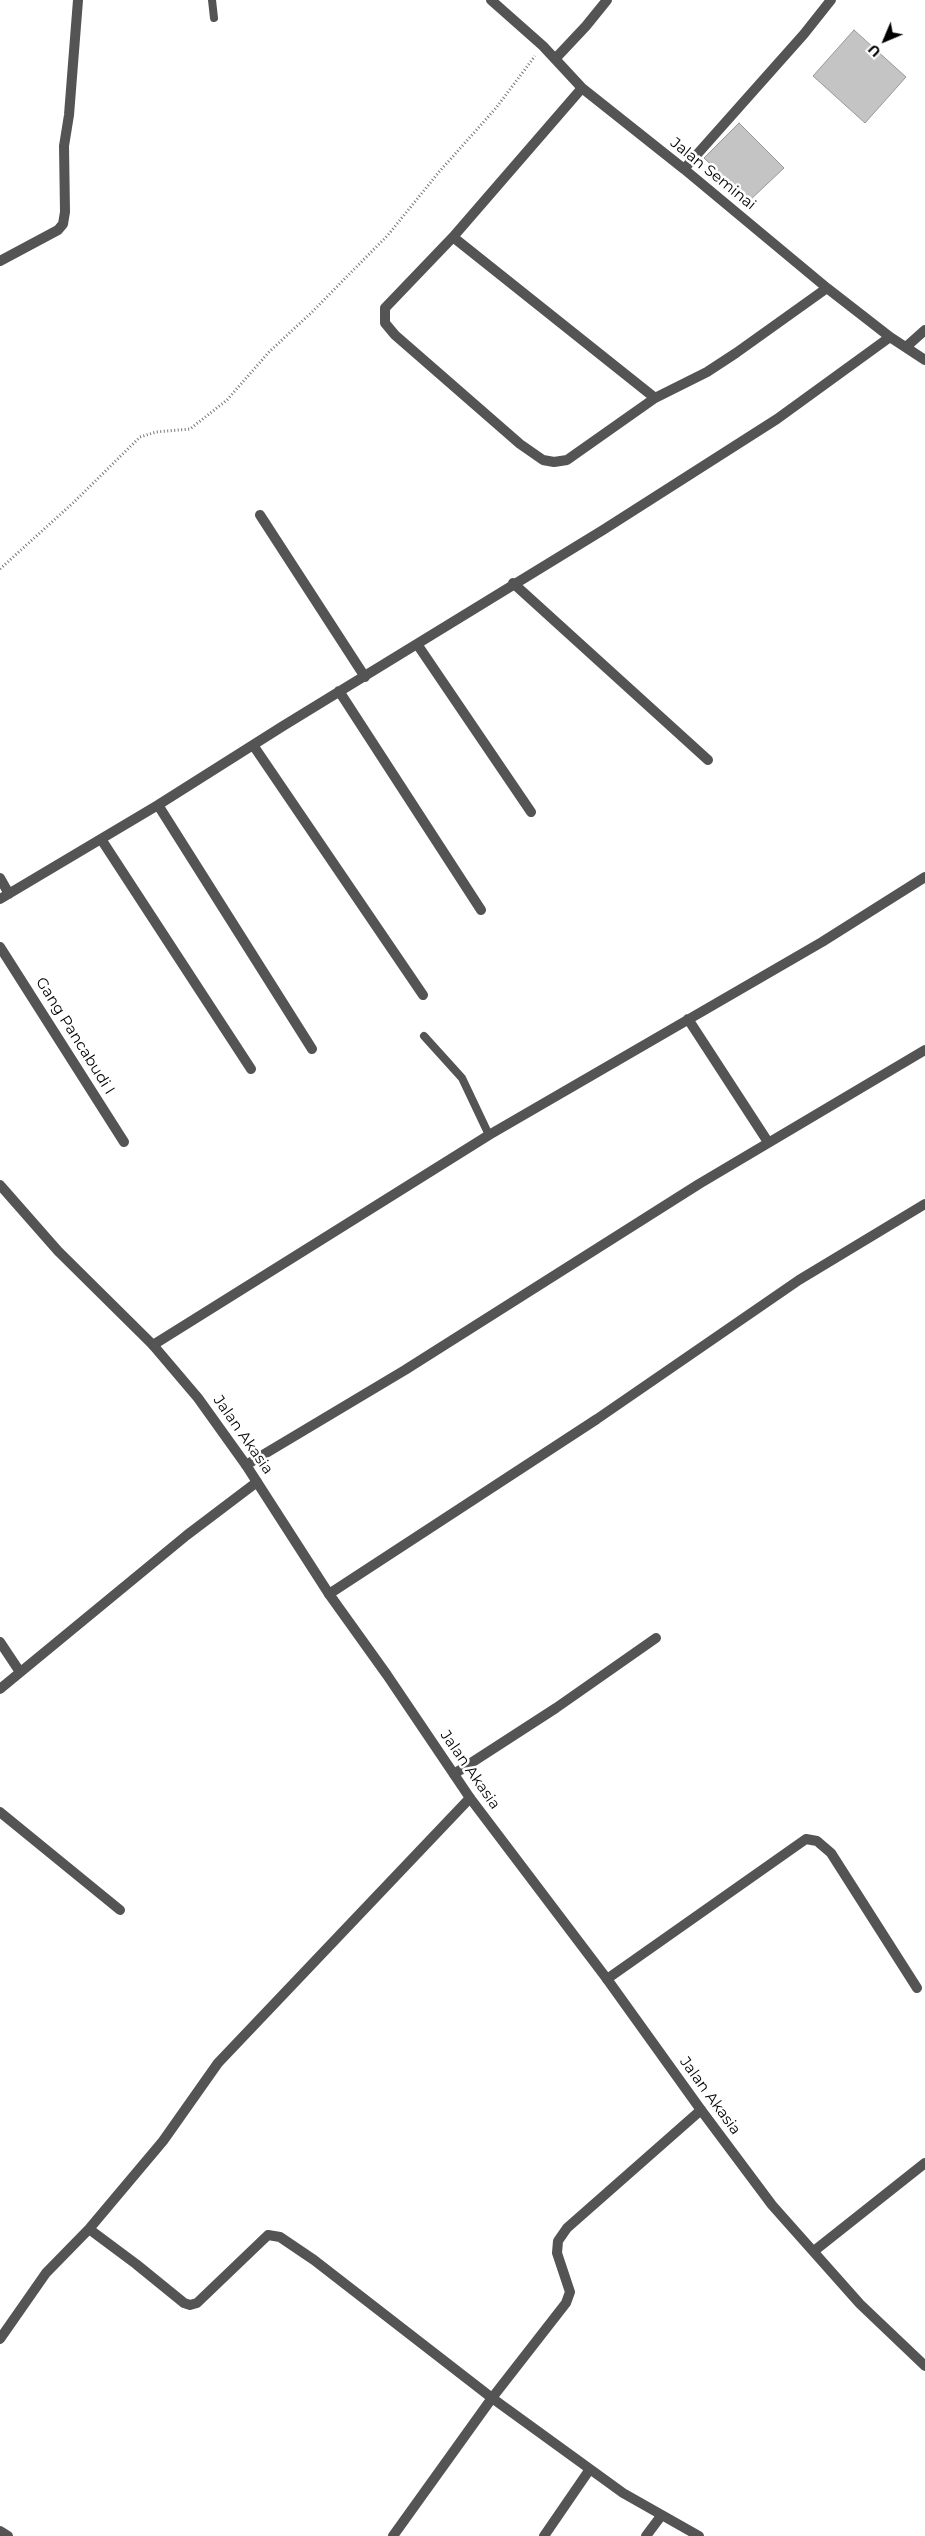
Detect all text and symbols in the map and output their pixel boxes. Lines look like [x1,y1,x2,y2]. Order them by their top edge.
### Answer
north arrow [860,15,910,65]
text: U [864,40,885,61]
street label: Jalan Seminai [667,134,759,214]
street label: Gang Pancabudi I [32,974,118,1098]
street label: Jalan Akasia [209,1392,277,1478]
street label: Jalan Akasia [436,1727,504,1813]
street label: Jalan Akasia [676,2054,744,2138]

